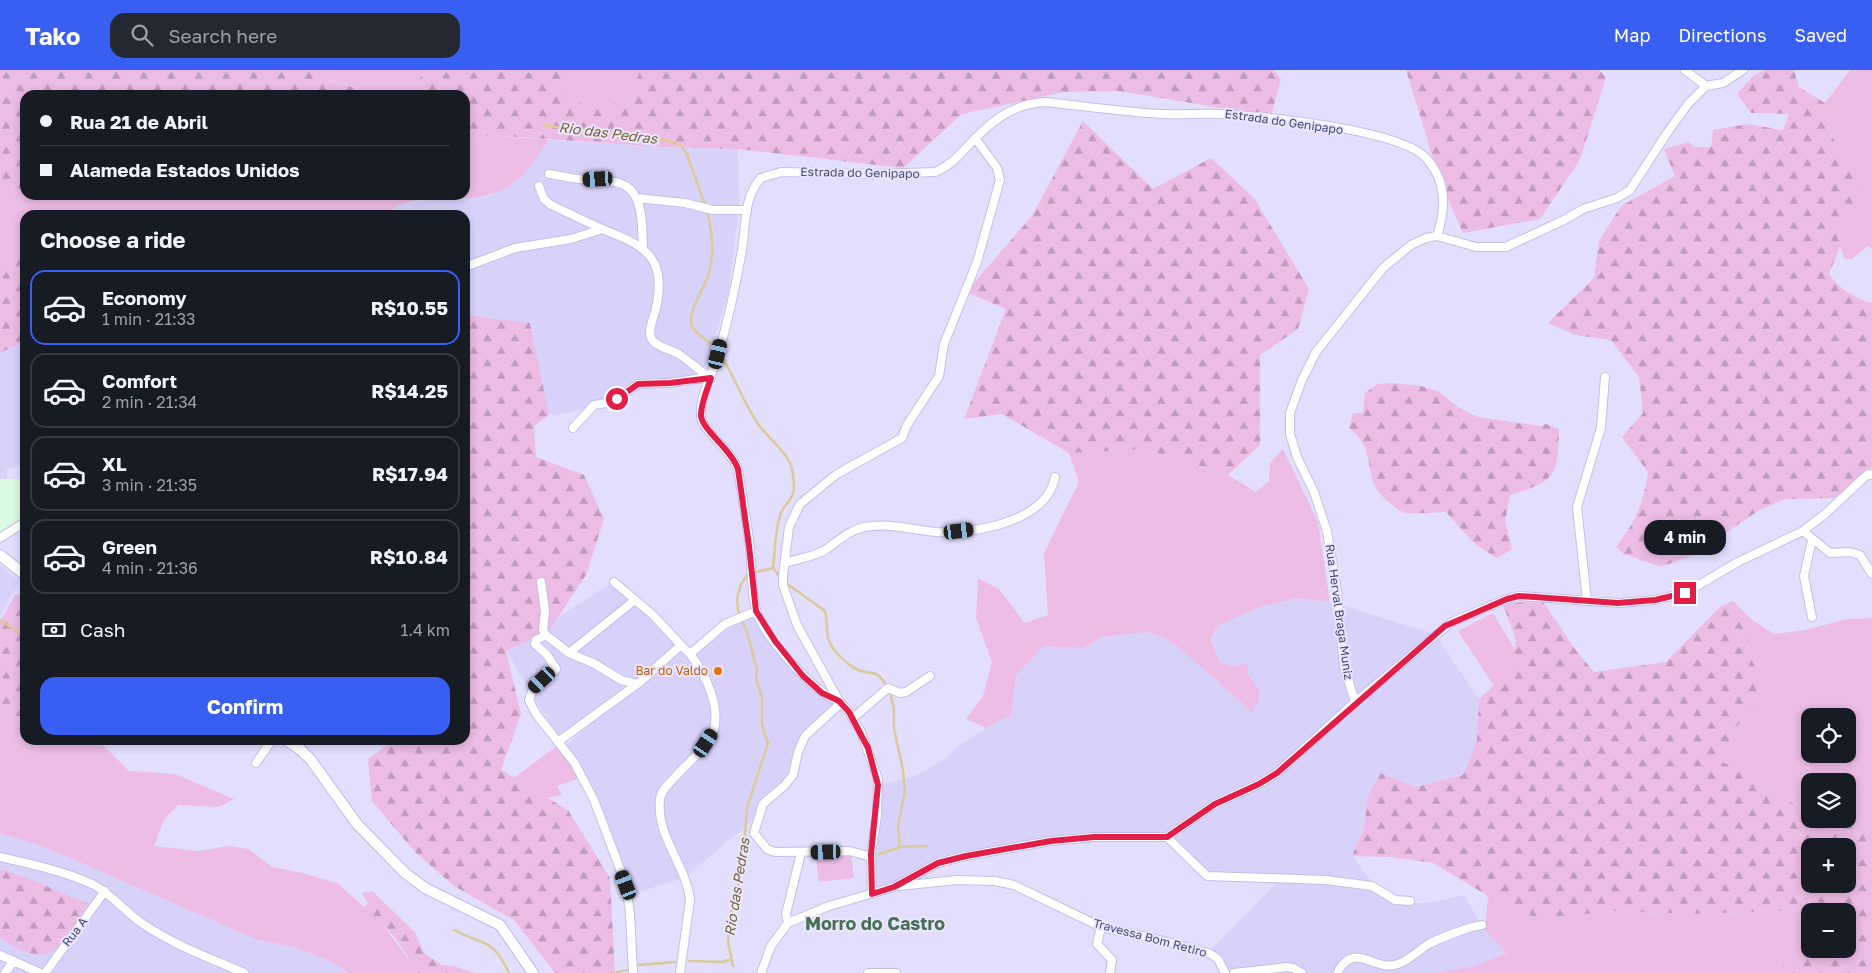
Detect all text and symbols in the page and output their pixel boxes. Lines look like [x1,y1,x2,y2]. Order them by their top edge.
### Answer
search box [110,13,460,58]
text: Tako [25,21,80,50]
icon: search [128,21,156,49]
text: Search here [168,24,277,47]
text: Map [1614,24,1650,46]
text: Directions [1678,24,1766,46]
text: Saved [1794,24,1847,46]
street label: Estrada do Genipapo [1224,106,1344,137]
text: Rua 21 de Abril [70,110,208,133]
water label: Rio das Pedras [558,118,659,147]
text: Alameda Estados Unidos [70,158,300,181]
street label: Estrada do Genipapo [800,164,920,181]
car [582,171,613,187]
text: Choose a ride [40,226,186,253]
icon: car [42,285,87,330]
text: Economy [102,286,187,309]
text: R$10.55 [371,296,448,319]
text: 1 min · 21:33 [102,309,195,329]
car [707,338,728,370]
icon: car [42,368,87,413]
text: Comfort [102,369,177,392]
text: R$14.25 [371,379,448,402]
route start [606,388,628,410]
text: 2 min · 21:34 [102,392,197,412]
icon: car [42,451,87,496]
text: XL [102,452,127,475]
text: R$17.94 [372,462,448,485]
text: 3 min · 21:35 [102,475,197,495]
callout: 4 min [1644,520,1726,556]
car [943,522,974,540]
text: 4 min [1664,527,1706,547]
icon: car [42,534,87,579]
text: Green [102,535,157,558]
street label: Rua Herval Braga Muniz [1323,543,1356,681]
text: R$10.84 [370,545,448,568]
text: 4 min · 21:36 [102,558,198,578]
route end [1674,582,1696,604]
icon: cash [40,616,68,644]
text: Cash [80,618,125,641]
text: 1.4 km [400,620,450,640]
place label: Bar do Valdo [636,663,708,678]
car [525,664,558,696]
marker: Bar do Valdo [712,665,724,677]
button: Confirm [40,677,450,735]
map controls [1801,708,1856,958]
button: locate [1801,708,1856,763]
car [691,726,720,760]
button: layers [1801,773,1856,828]
water label: Rio das Pedras [720,836,753,937]
button: + [1801,838,1856,893]
car [810,844,841,860]
car [613,868,638,902]
button: − [1801,903,1856,958]
district label: Morro do Castro [805,912,945,934]
street label: Rua A [59,914,91,949]
street label: Travessa Bom Retiro [1092,915,1209,960]

